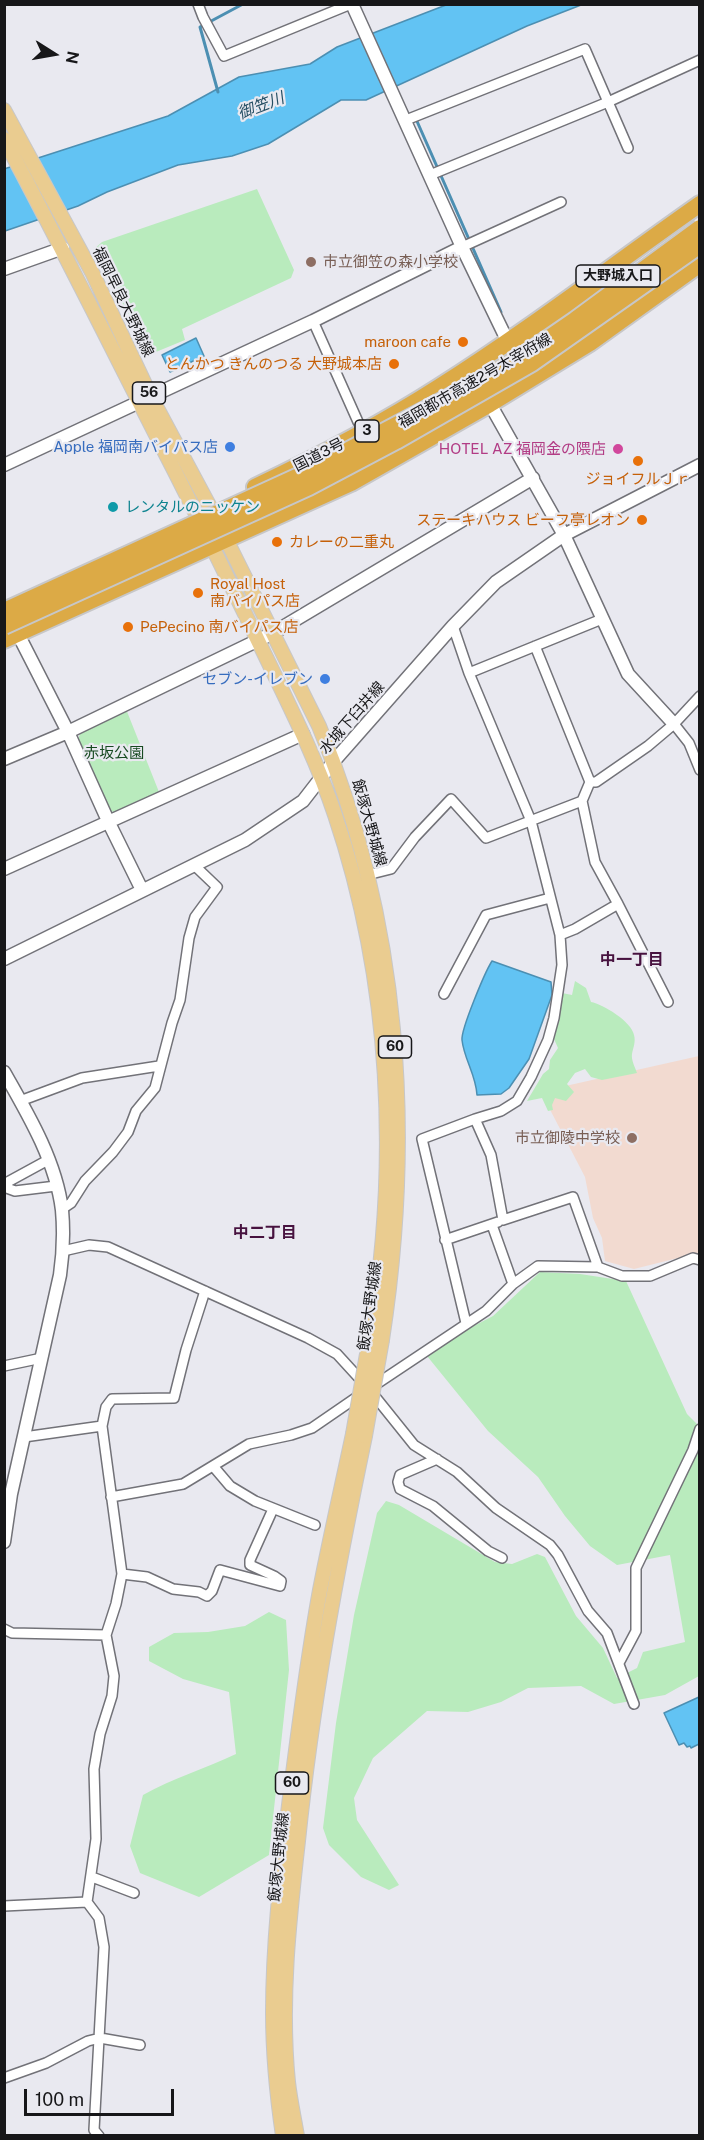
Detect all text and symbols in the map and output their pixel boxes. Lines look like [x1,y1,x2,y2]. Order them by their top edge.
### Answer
north arrow [24,24,84,84]
text: N [62,50,83,65]
water label: 御笠川 [235,88,287,124]
street label: 福岡早良大野城線 [89,244,157,360]
place label: 市立御笠の森小学校 [323,253,458,271]
marker: 市立御笠の森小学校 [304,255,318,269]
road number: 大野城入口 [576,265,660,287]
street label: 福岡都市高速2号太宰府線 [395,330,555,432]
place label: maroon cafe [364,333,451,351]
marker: maroon cafe [456,335,470,349]
place label: とんかつ きんのつる 大野城本店 [165,355,382,373]
marker: とんかつ きんのつる 大野城本店 [387,357,401,371]
road number: 56 [132,382,166,404]
road number: 3 [355,420,379,442]
street label: 国道3号 [291,435,347,475]
place label: Apple 福岡南バイパス店 [53,438,218,456]
marker: Apple 福岡南バイパス店 [223,440,237,454]
place label: HOTEL AZ 福岡金の隈店 [439,440,606,458]
marker: HOTEL AZ 福岡金の隈店 [611,442,625,456]
marker: ジョイフルＪｒ [631,454,645,468]
place label: ジョイフルＪｒ [586,470,690,488]
place label: レンタルのニッケン [125,498,260,516]
marker: レンタルのニッケン [106,500,120,514]
place label: ステーキハウス ビーフ亭レオン [416,511,630,529]
marker: ステーキハウス ビーフ亭レオン [635,513,649,527]
place label: カレーの二重丸 [289,533,394,551]
marker: カレーの二重丸 [270,535,284,549]
place label: Royal Host 南バイパス店 [210,575,300,610]
marker: Royal Host 南バイパス店 [191,586,205,600]
place label: PePecino 南バイパス店 [140,618,298,636]
marker: PePecino 南バイパス店 [121,620,135,634]
place label: セブン-イレブン [202,670,313,688]
marker: セブン-イレブン [318,672,332,686]
street label: 水城下臼井線 [316,678,388,758]
park label: 赤坂公園 [84,744,144,762]
street label: 飯塚大野城線 [348,777,390,869]
district label: 中一丁目 [600,950,664,970]
road number: 60 [378,1036,412,1058]
place label: 市立御陵中学校 [515,1129,620,1147]
marker: 市立御陵中学校 [625,1131,639,1145]
district label: 中二丁目 [233,1223,297,1243]
street label: 飯塚大野城線 [355,1260,385,1352]
road number: 60 [276,1772,308,1794]
street label: 飯塚大野城線 [265,1811,293,1903]
scale bar [27,2077,177,2115]
text: 100 m [35,2089,84,2110]

